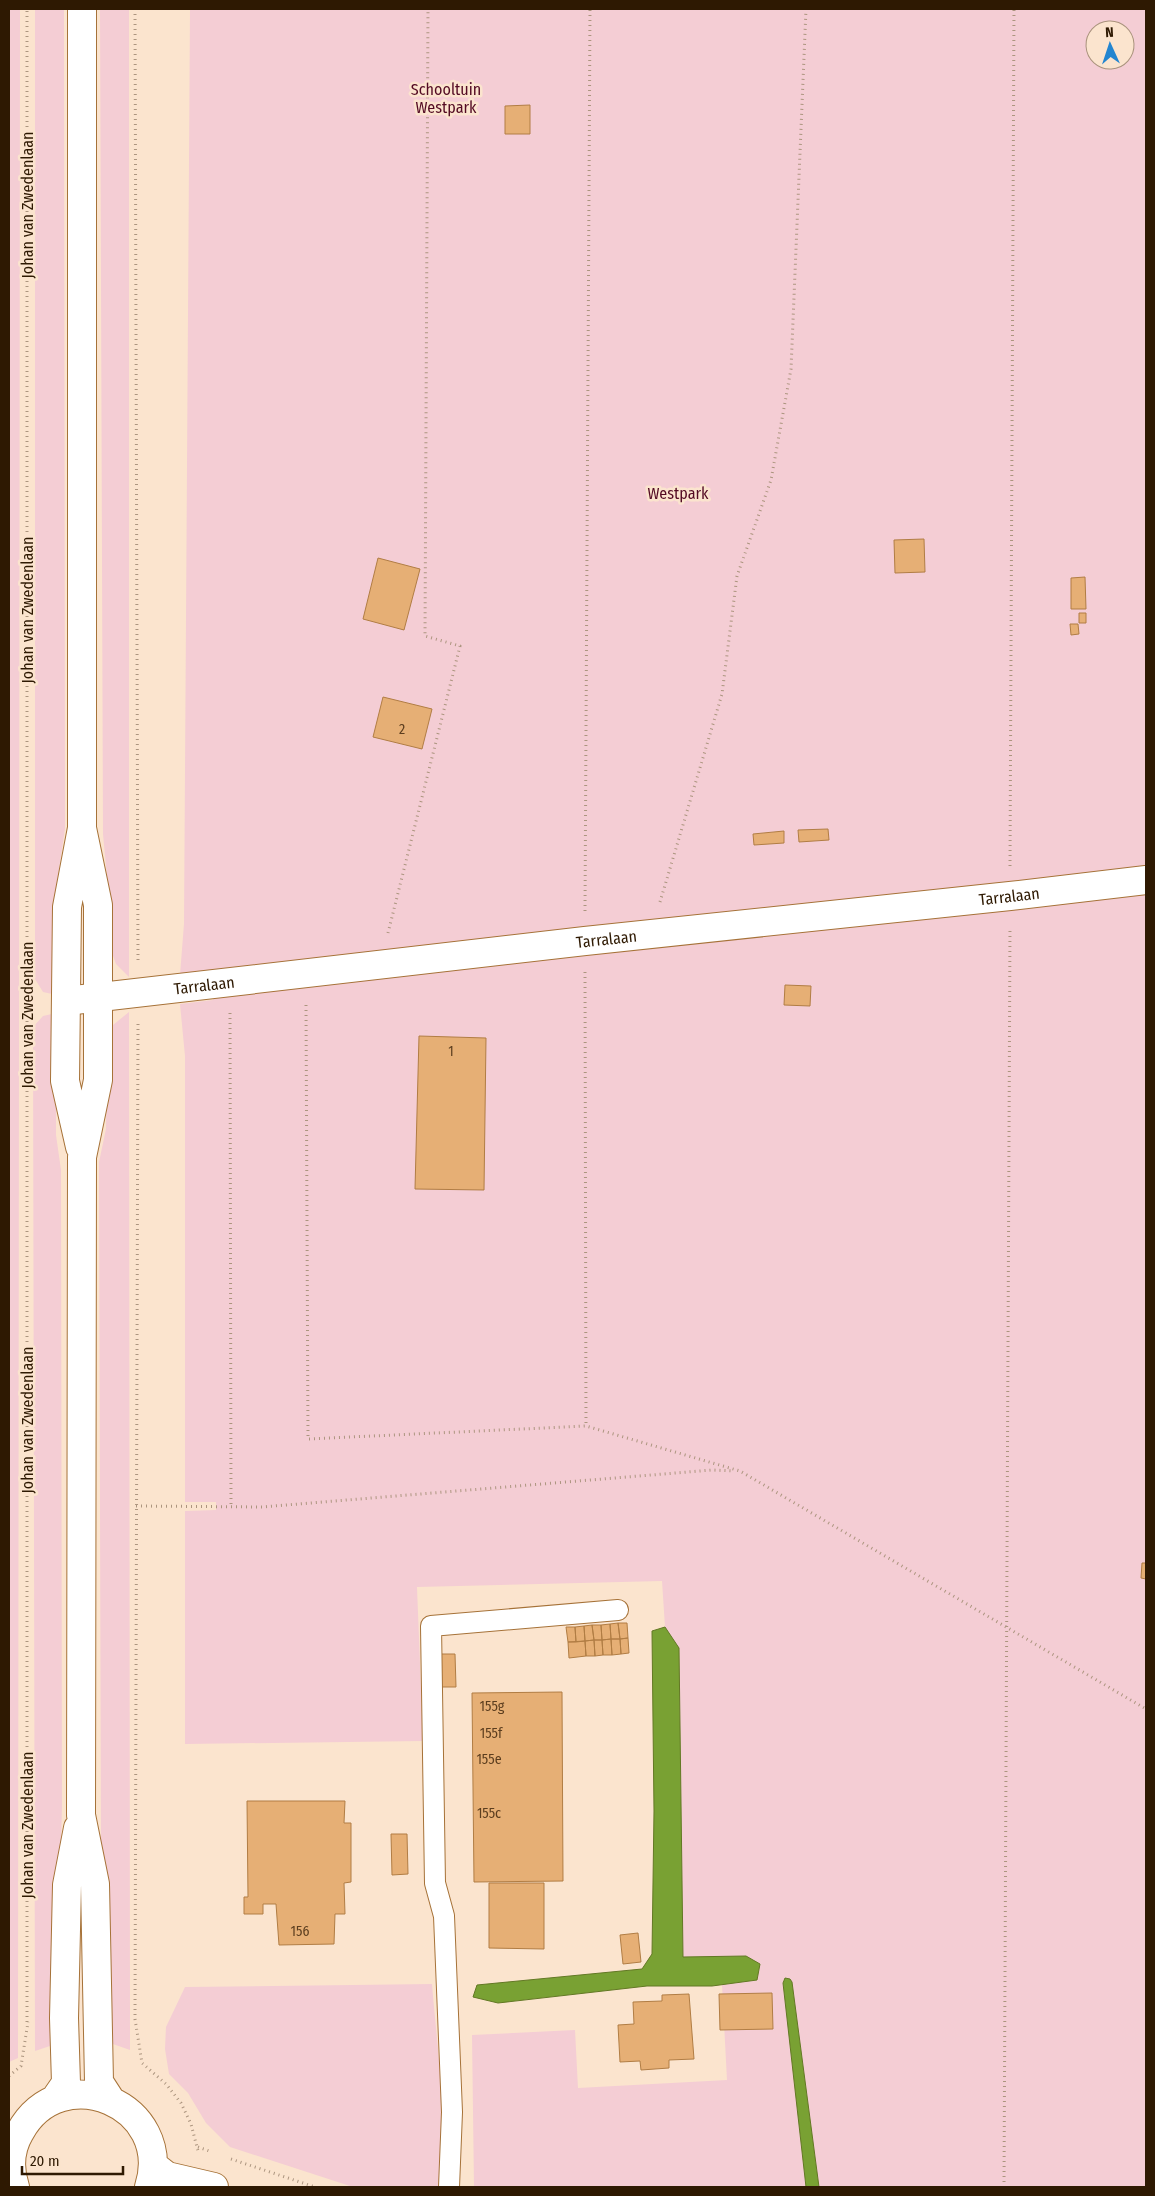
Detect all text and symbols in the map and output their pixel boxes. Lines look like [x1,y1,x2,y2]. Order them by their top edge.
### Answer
north arrow [1085,20,1135,70]
text: N [1105,24,1114,41]
park label: Schooltuin Westpark [411,80,481,117]
street label: Johan van Zwedenlaan [18,131,37,279]
park label: Westpark [647,484,709,503]
street label: Johan van Zwedenlaan [18,536,37,684]
house number: 2 [399,721,405,738]
street label: Tarralaan [978,883,1041,909]
street label: Tarralaan [575,926,638,951]
street label: Johan van Zwedenlaan [18,941,37,1089]
street label: Tarralaan [173,972,235,998]
house number: 1 [448,1043,454,1060]
street label: Johan van Zwedenlaan [18,1346,37,1494]
house number: 155g [480,1698,505,1715]
house number: 155f [480,1725,504,1742]
street label: Johan van Zwedenlaan [18,1751,37,1899]
house number: 155e [476,1751,502,1768]
house number: 155c [477,1805,501,1822]
house number: 156 [291,1923,309,1940]
scale bar [22,2144,124,2176]
text: 20 m [30,2152,60,2170]

